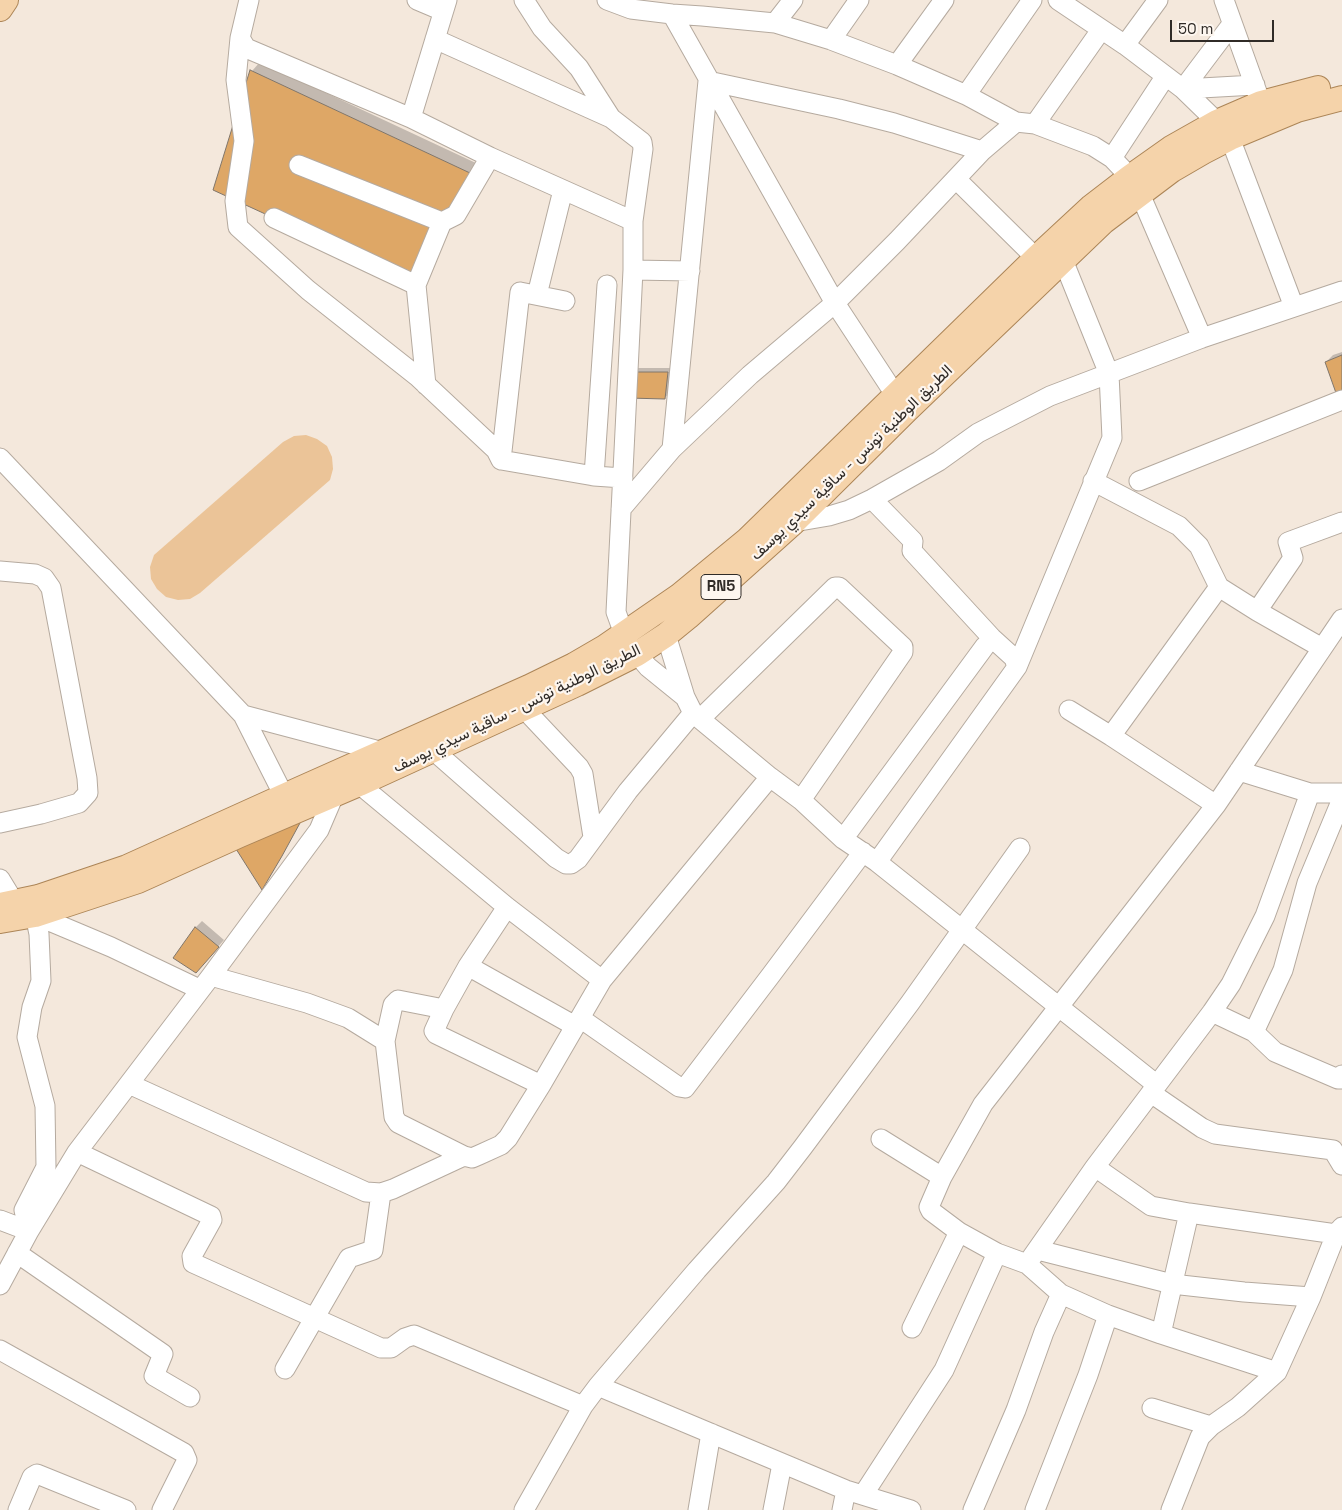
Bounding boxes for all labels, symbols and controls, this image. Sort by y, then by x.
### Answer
scale bar [1172,10,1276,42]
text: 50 m [1178,19,1213,38]
street label: الطريق الوطنية تونس - ساقية سيدي يوسف [747,361,957,565]
road number: RN5 [701,574,741,600]
street label: الطريق الوطنية تونس - ساقية سيدي يوسف [390,640,644,778]

